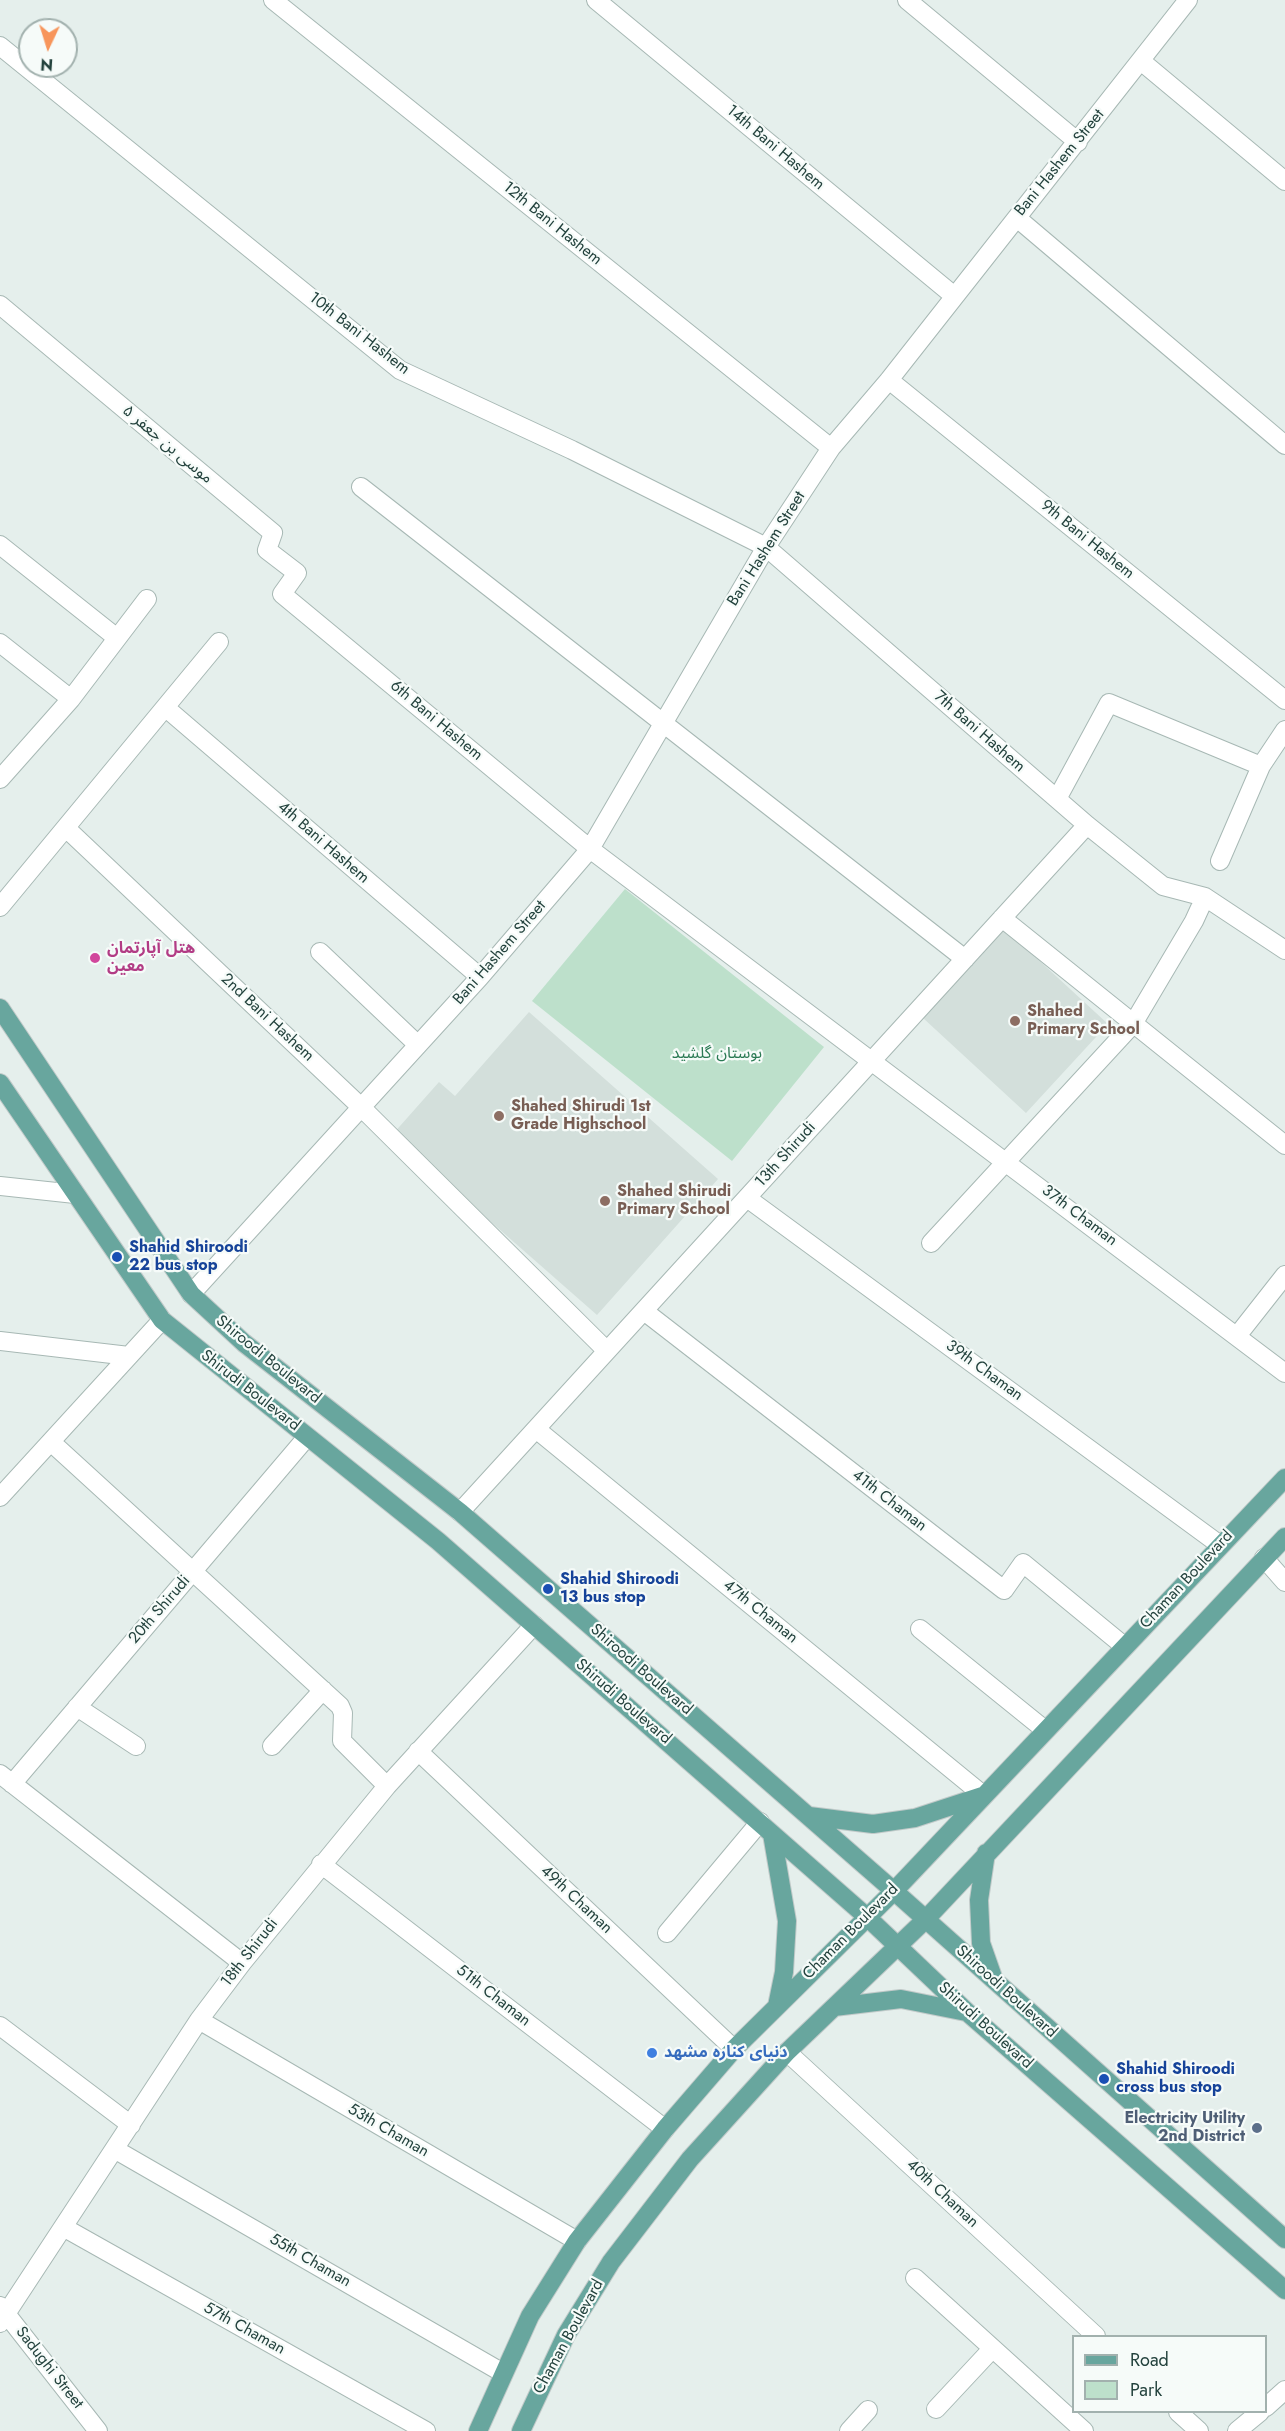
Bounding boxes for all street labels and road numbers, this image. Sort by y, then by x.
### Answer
street label: 14th Bani Hashem [722,101,828,195]
street label: Bani Hashem Street [1011,106,1109,220]
street label: 12th Bani Hashem [499,178,605,270]
street label: 10th Bani Hashem [305,289,413,379]
street label: موسی بن جعفر ۵ [118,402,216,488]
street label: Bani Hashem Street [724,488,810,610]
street label: 9th Bani Hashem [1036,496,1138,584]
street label: 6th Bani Hashem [386,677,486,765]
street label: 7th Bani Hashem [930,687,1028,777]
street label: 4th Bani Hashem [273,798,373,888]
street label: Bani Hashem Street [450,897,550,1009]
street label: 2nd Bani Hashem [217,970,317,1066]
street label: 13th Shirudi [752,1118,820,1192]
street label: 37th Chaman [1037,1181,1121,1251]
street label: Shiroodi Boulevard [212,1312,324,1408]
street label: 39th Chaman [942,1337,1026,1405]
street label: Shirudi Boulevard [197,1346,303,1436]
street label: 41th Chaman [848,1466,930,1536]
street label: Chaman Boulevard [1136,1527,1238,1633]
street label: 20th Shirudi [125,1572,195,1648]
street label: 47th Chaman [719,1576,801,1648]
street label: Shiroodi Boulevard [586,1620,696,1720]
street label: Shirudi Boulevard [571,1655,675,1749]
street label: 49th Chaman [536,1862,616,1938]
street label: Chaman Boulevard [799,1880,903,1984]
street label: 18th Shirudi [217,1915,283,1991]
street label: Shiroodi Boulevard [952,1942,1060,2042]
street label: 51th Chaman [452,1961,534,2031]
street label: Shirudi Boulevard [934,1979,1036,2073]
street label: 53th Chaman [344,2100,432,2162]
street label: 40th Chaman [902,2156,982,2232]
street label: 55th Chaman [266,2230,354,2292]
street label: Chaman Boulevard [530,2277,608,2397]
street label: 57th Chaman [200,2299,288,2359]
street label: Sadughi Street [11,2323,87,2413]

